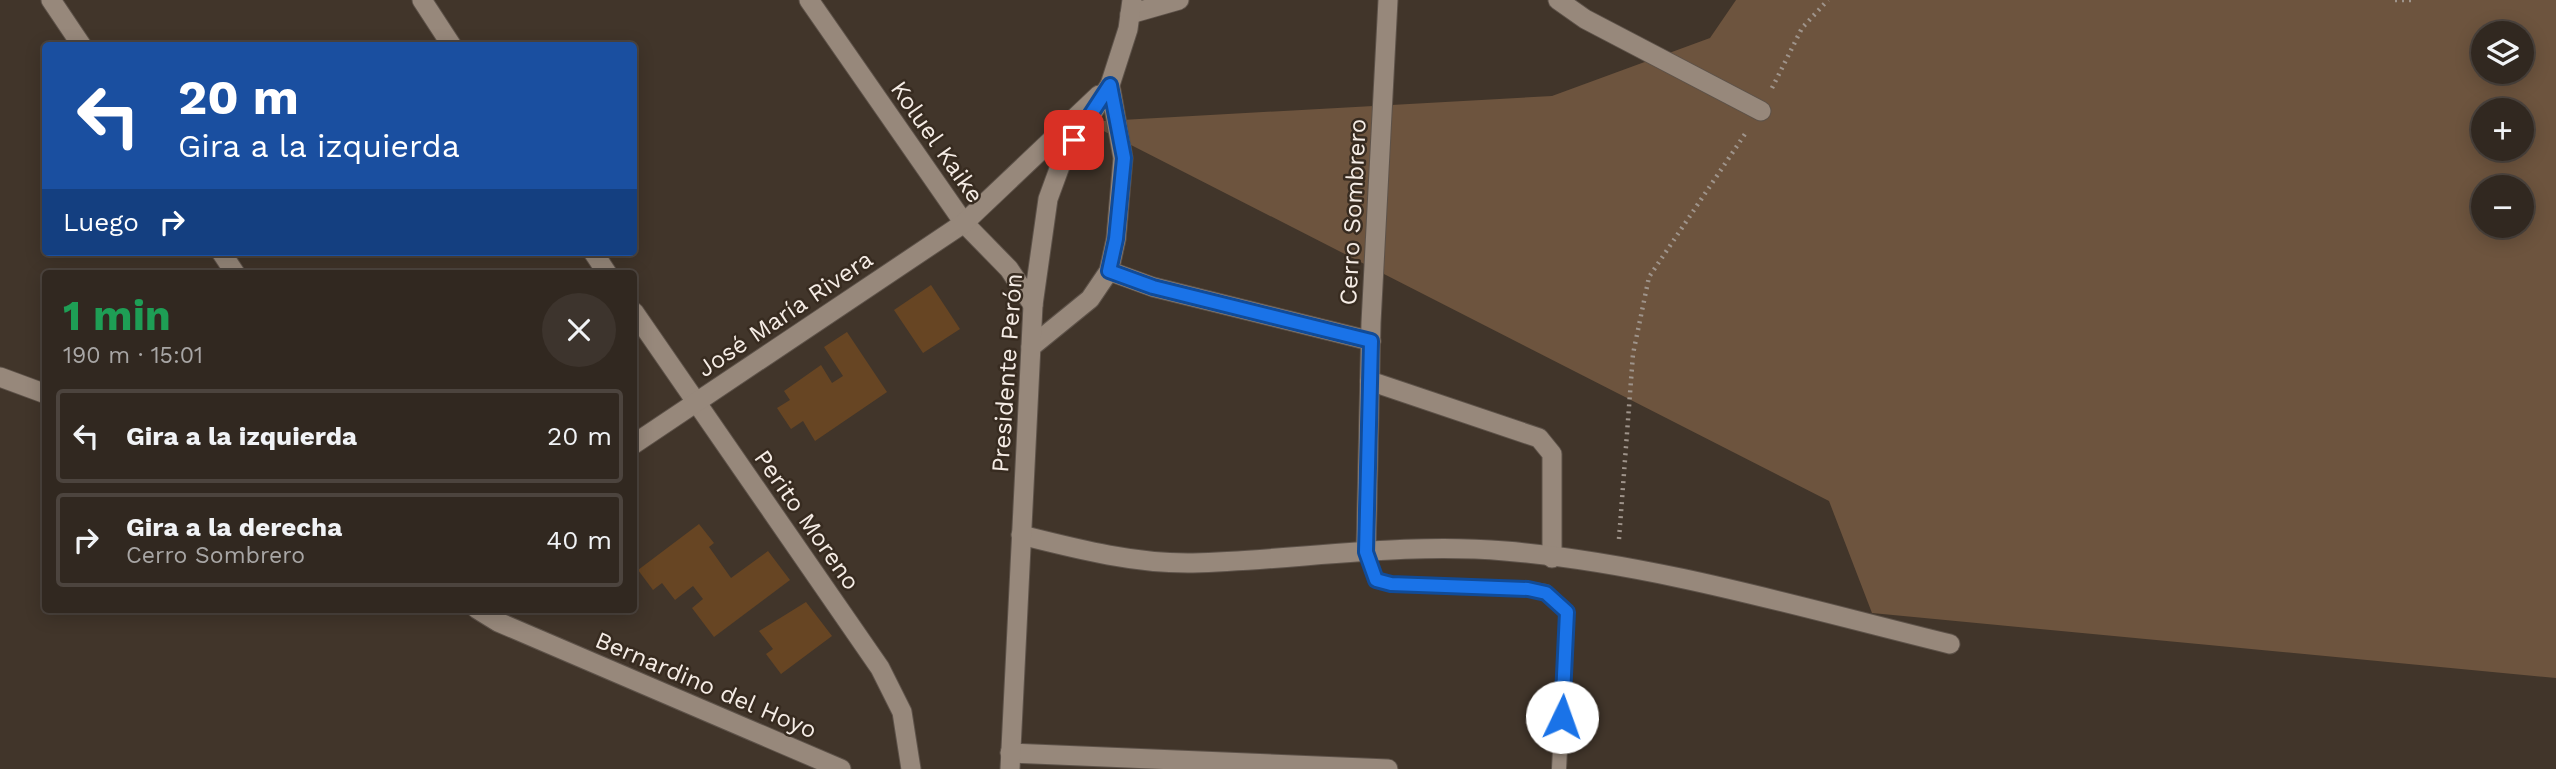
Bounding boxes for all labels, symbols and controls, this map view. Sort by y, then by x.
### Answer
map controls [2471,21,2534,238]
button: layers [2471,21,2534,84]
text: 20 m [178,68,299,126]
icon: left [63,70,154,161]
street label: Koluel Kaike [885,76,989,208]
button: + [2471,98,2534,161]
pin [1044,110,1104,170]
street label: Cerro Sombrero [1334,118,1372,306]
icon: arrive [1055,121,1093,159]
text: Gira a la izquierda [178,127,460,165]
button: − [2471,175,2534,238]
icon: right [153,203,191,241]
text: Luego [63,207,139,237]
street label: José María Rivera [692,245,878,383]
street label: Presidente Perón [986,272,1028,474]
text: 1 min [63,291,171,340]
button: close [542,293,616,367]
text: 190 m · 15:01 [63,342,203,369]
icon: left [67,417,105,455]
text: Gira a la izquierda [126,421,357,451]
text: 20 m [547,421,612,451]
street label: Perito Moreno [748,445,866,595]
text: Gira a la derecha [126,512,342,542]
icon: right [67,521,105,559]
text: 40 m [546,525,612,555]
text: Cerro Sombrero [126,542,305,569]
street label: Bernardino del Hoyo [591,626,821,744]
position arrow [1525,680,1599,754]

